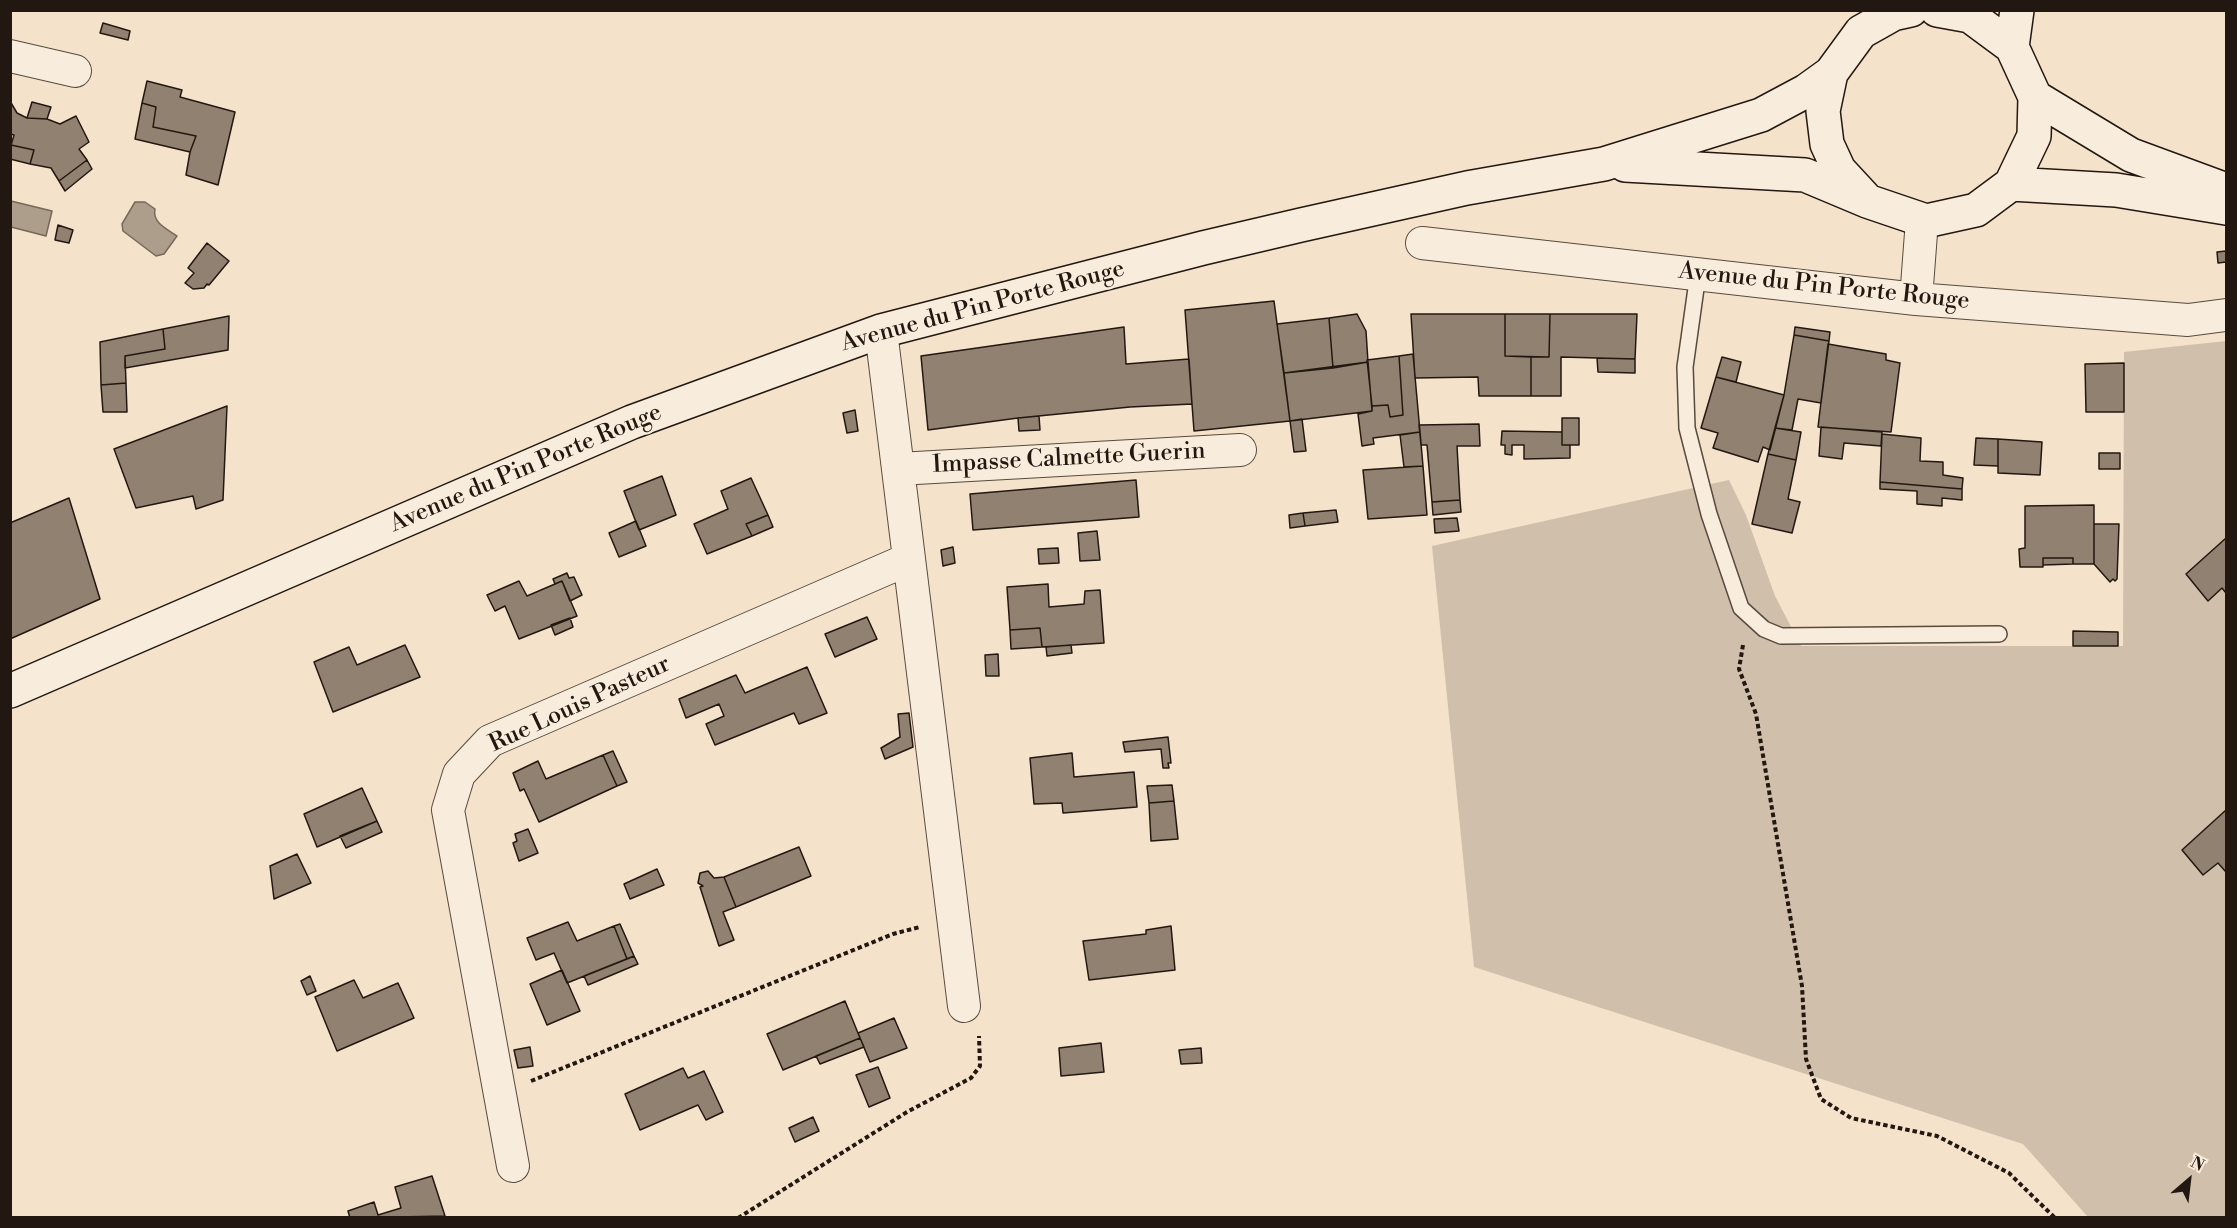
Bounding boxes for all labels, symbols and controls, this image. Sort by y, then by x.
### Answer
street label: Avenue du Pin Porte Rouge [838,255,1128,359]
street label: Avenue du Pin Porte Rouge [1677,257,1971,317]
street label: Avenue du Pin Porte Rouge [386,399,666,539]
street label: Impasse Calmette Guerin [932,437,1206,481]
street label: Rue Louis Pasteur [485,650,675,760]
north arrow [2159,1150,2219,1210]
text: N [2187,1152,2208,1176]

